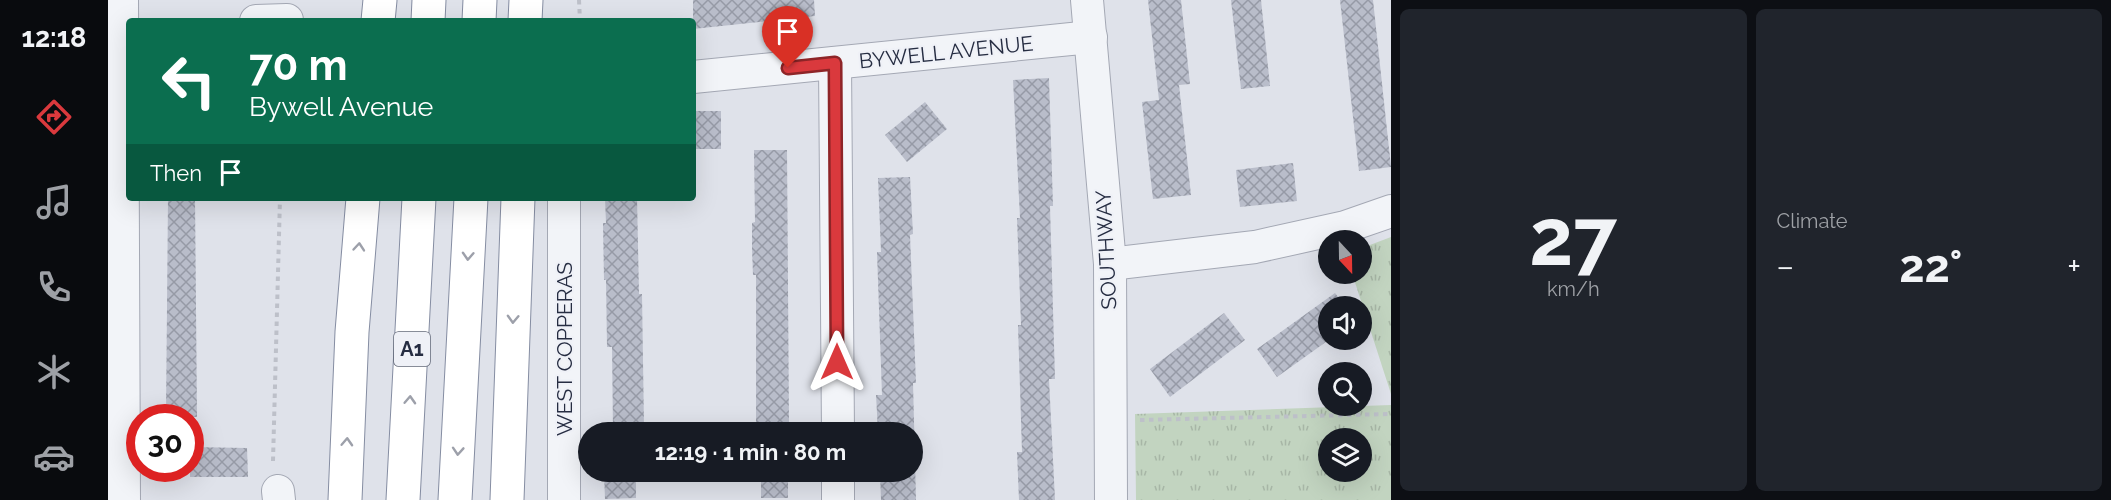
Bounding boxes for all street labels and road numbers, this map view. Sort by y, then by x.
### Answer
street label: BYWELL AVENUE [858,30,1034,74]
street label: SOUTHWAY [1090,189,1122,310]
street label: WEST COPPERAS [552,262,577,436]
road number: A1 [394,332,430,366]

